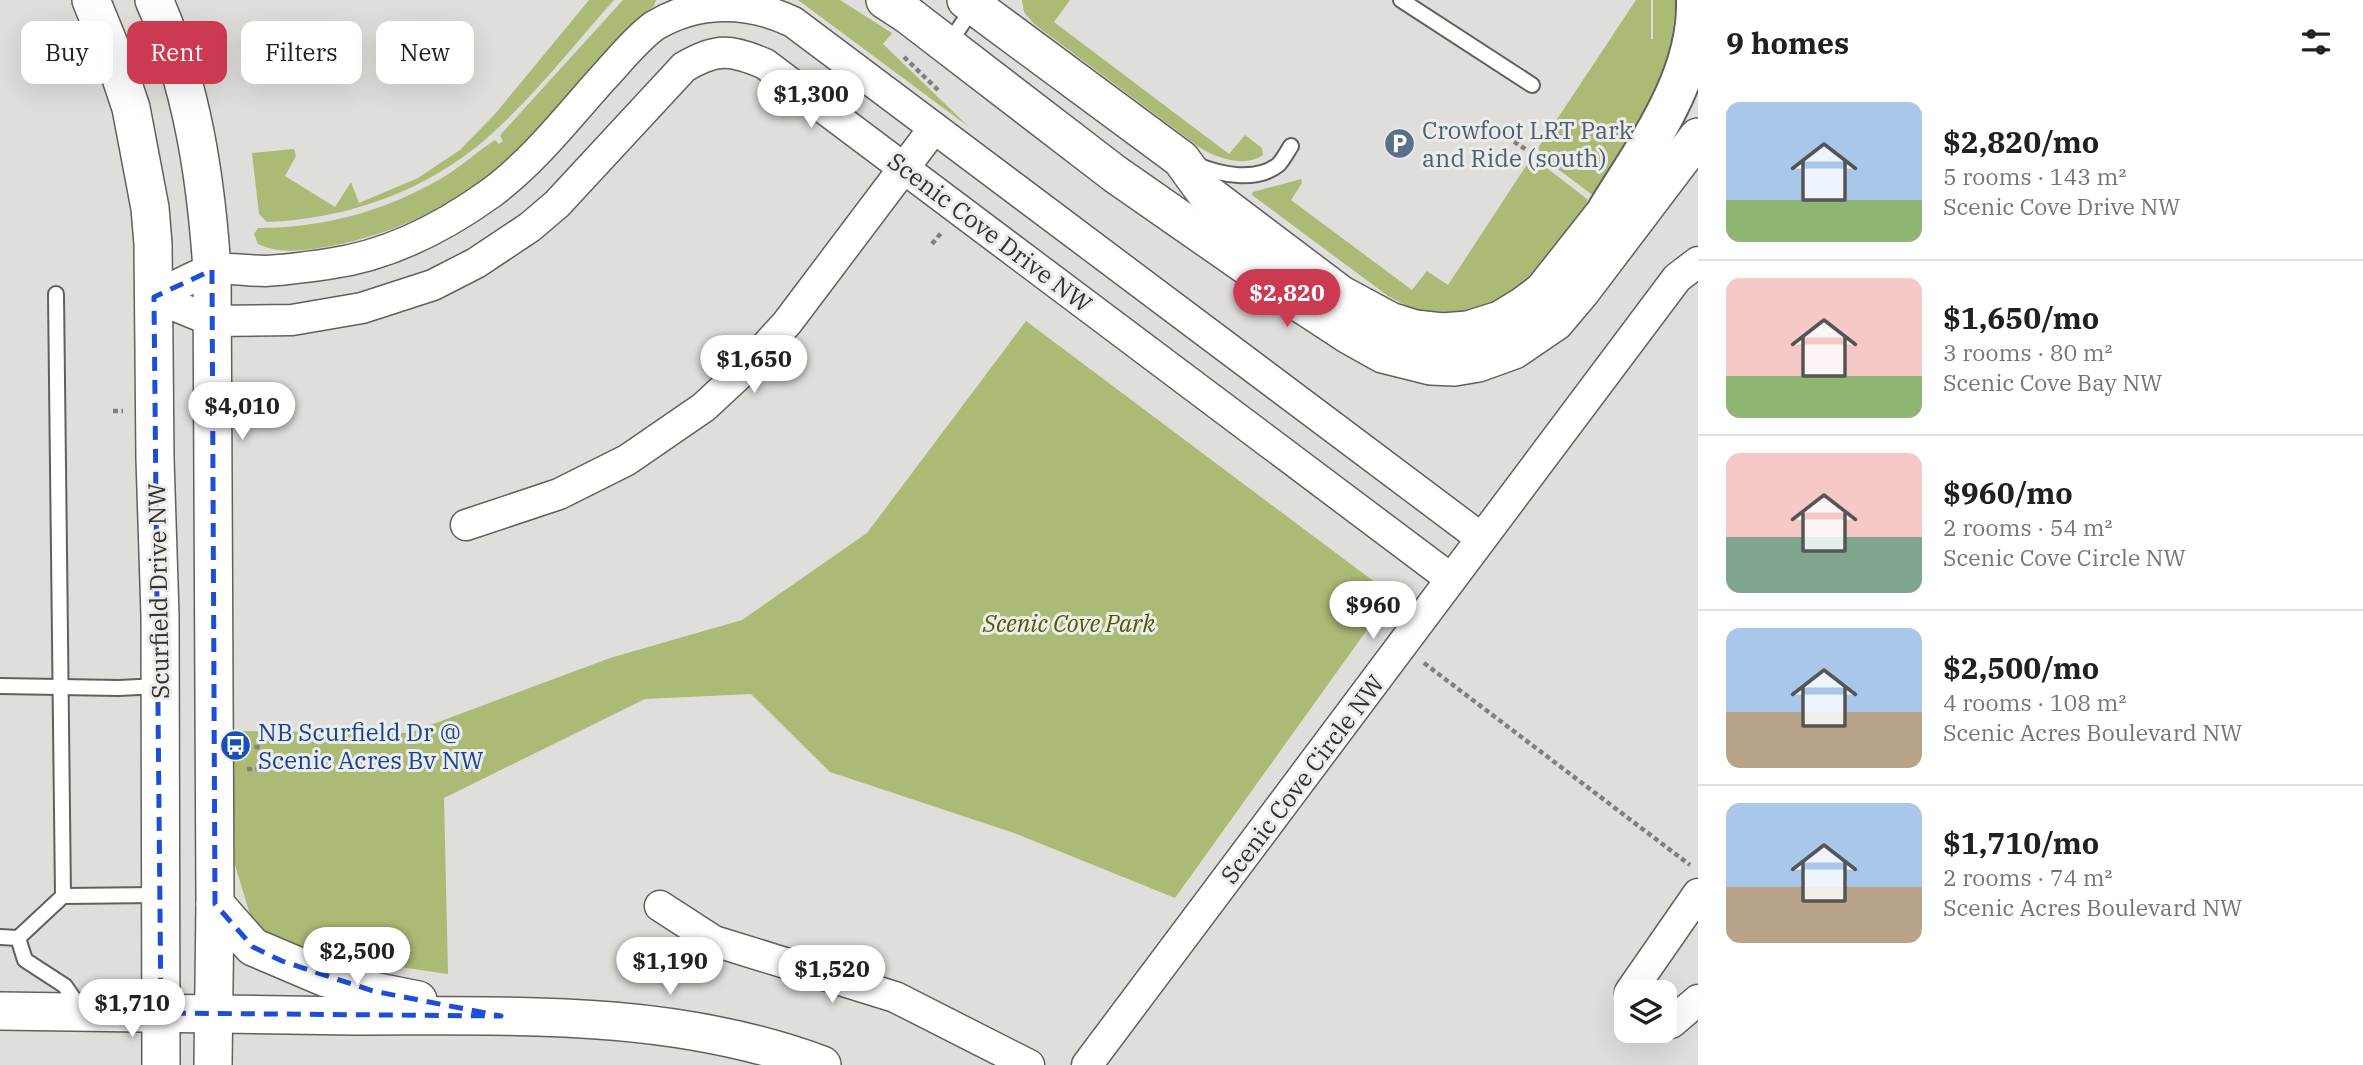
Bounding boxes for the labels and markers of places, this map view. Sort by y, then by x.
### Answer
pin: $1,300 [754,71,868,130]
place label: Crowfoot LRT Park and Ride (south) [1422,114,1633,174]
parking icon: Crowfoot LRT Park and Ride (south) [1382,127,1416,161]
pin: $2,820 [1230,270,1344,329]
pin: $1,650 [697,336,811,395]
pin: $4,010 [185,382,299,442]
pin: $960 [1332,582,1414,641]
place label: NB Scurfield Dr @ Scenic Acres Bv NW [258,716,484,776]
bus stop icon: NB Scurfield Dr @ Scenic Acres Bv NW [218,729,252,763]
pin: $2,500 [300,928,414,987]
pin: $1,190 [613,937,727,997]
pin: $1,520 [775,946,889,1005]
pin: $1,710 [75,979,189,1039]

